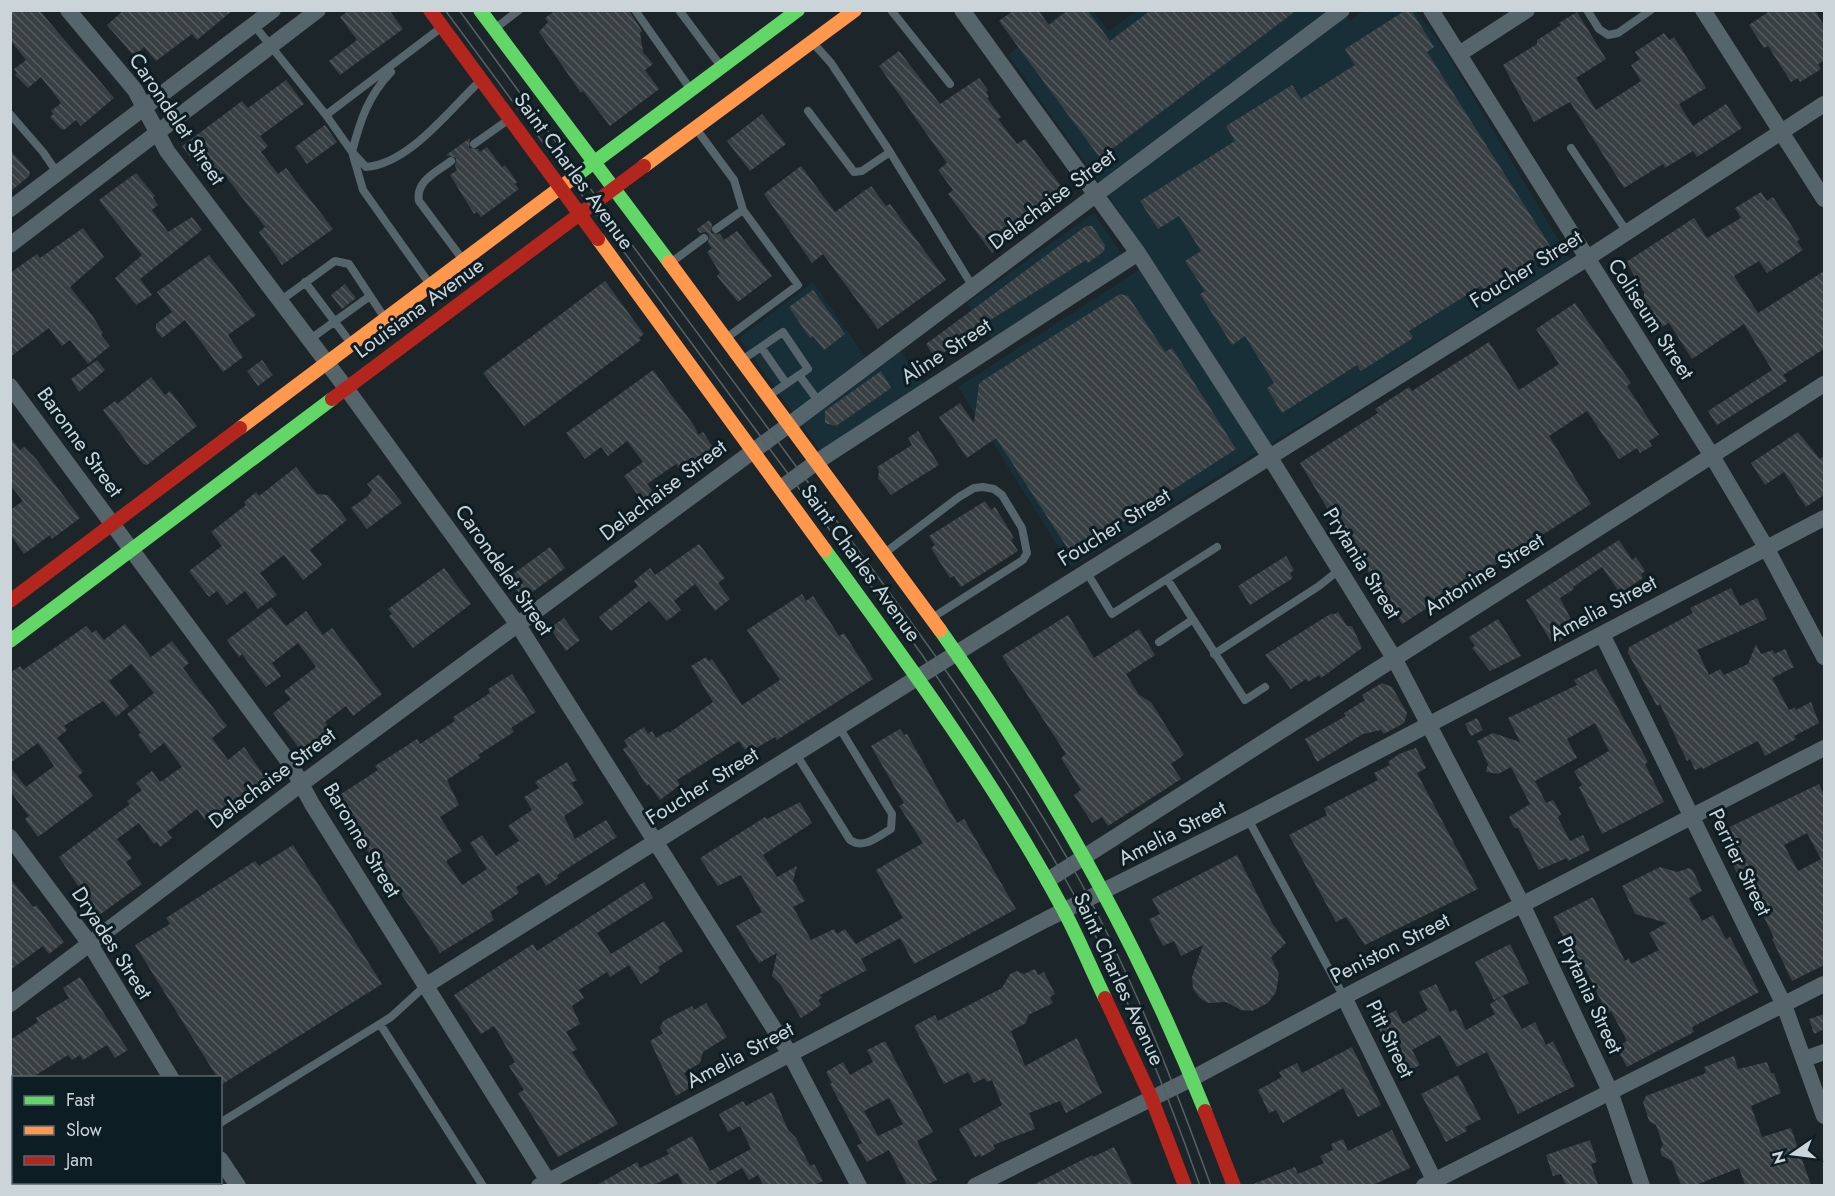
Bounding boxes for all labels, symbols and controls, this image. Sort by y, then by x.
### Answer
street label: Carondelet Street [122,47,232,191]
street label: Saint Charles Avenue [507,86,641,256]
street label: Delachaise Street [982,141,1122,257]
street label: Foucher Street [1464,222,1588,316]
street label: Louisiana Avenue [348,250,490,365]
street label: Coliseum Street [1601,252,1701,386]
street label: Aline Street [895,311,997,391]
street label: Baronne Street [30,381,130,503]
street label: Delachaise Street [593,432,733,548]
street label: Saint Charles Avenue [794,478,928,648]
street label: Foucher Street [1052,480,1176,574]
street label: Carondelet Street [448,498,560,642]
street label: Prytania Street [1316,501,1408,625]
street label: Antonine Street [1418,525,1550,623]
street label: Amelia Street [1544,567,1662,649]
street label: Delachaise Street [202,720,342,836]
street label: Foucher Street [640,739,764,833]
street label: Baronne Street [316,777,408,903]
street label: Amelia Street [1113,793,1231,873]
street label: Perrier Street [1701,803,1779,921]
street label: Dryades Street [64,881,160,1005]
street label: Saint Charles Avenue [1066,887,1172,1071]
street label: Peniston Street [1325,905,1455,991]
street label: Prytania Street [1550,931,1630,1059]
street label: Pitt Street [1358,995,1422,1083]
street label: Amelia Street [681,1014,799,1096]
legend [12,1076,222,1184]
text: Fast [66,1087,95,1113]
text: Slow [66,1117,103,1143]
north arrow [1763,1124,1823,1184]
text: Jam [64,1147,93,1173]
text: N [1766,1149,1792,1166]

